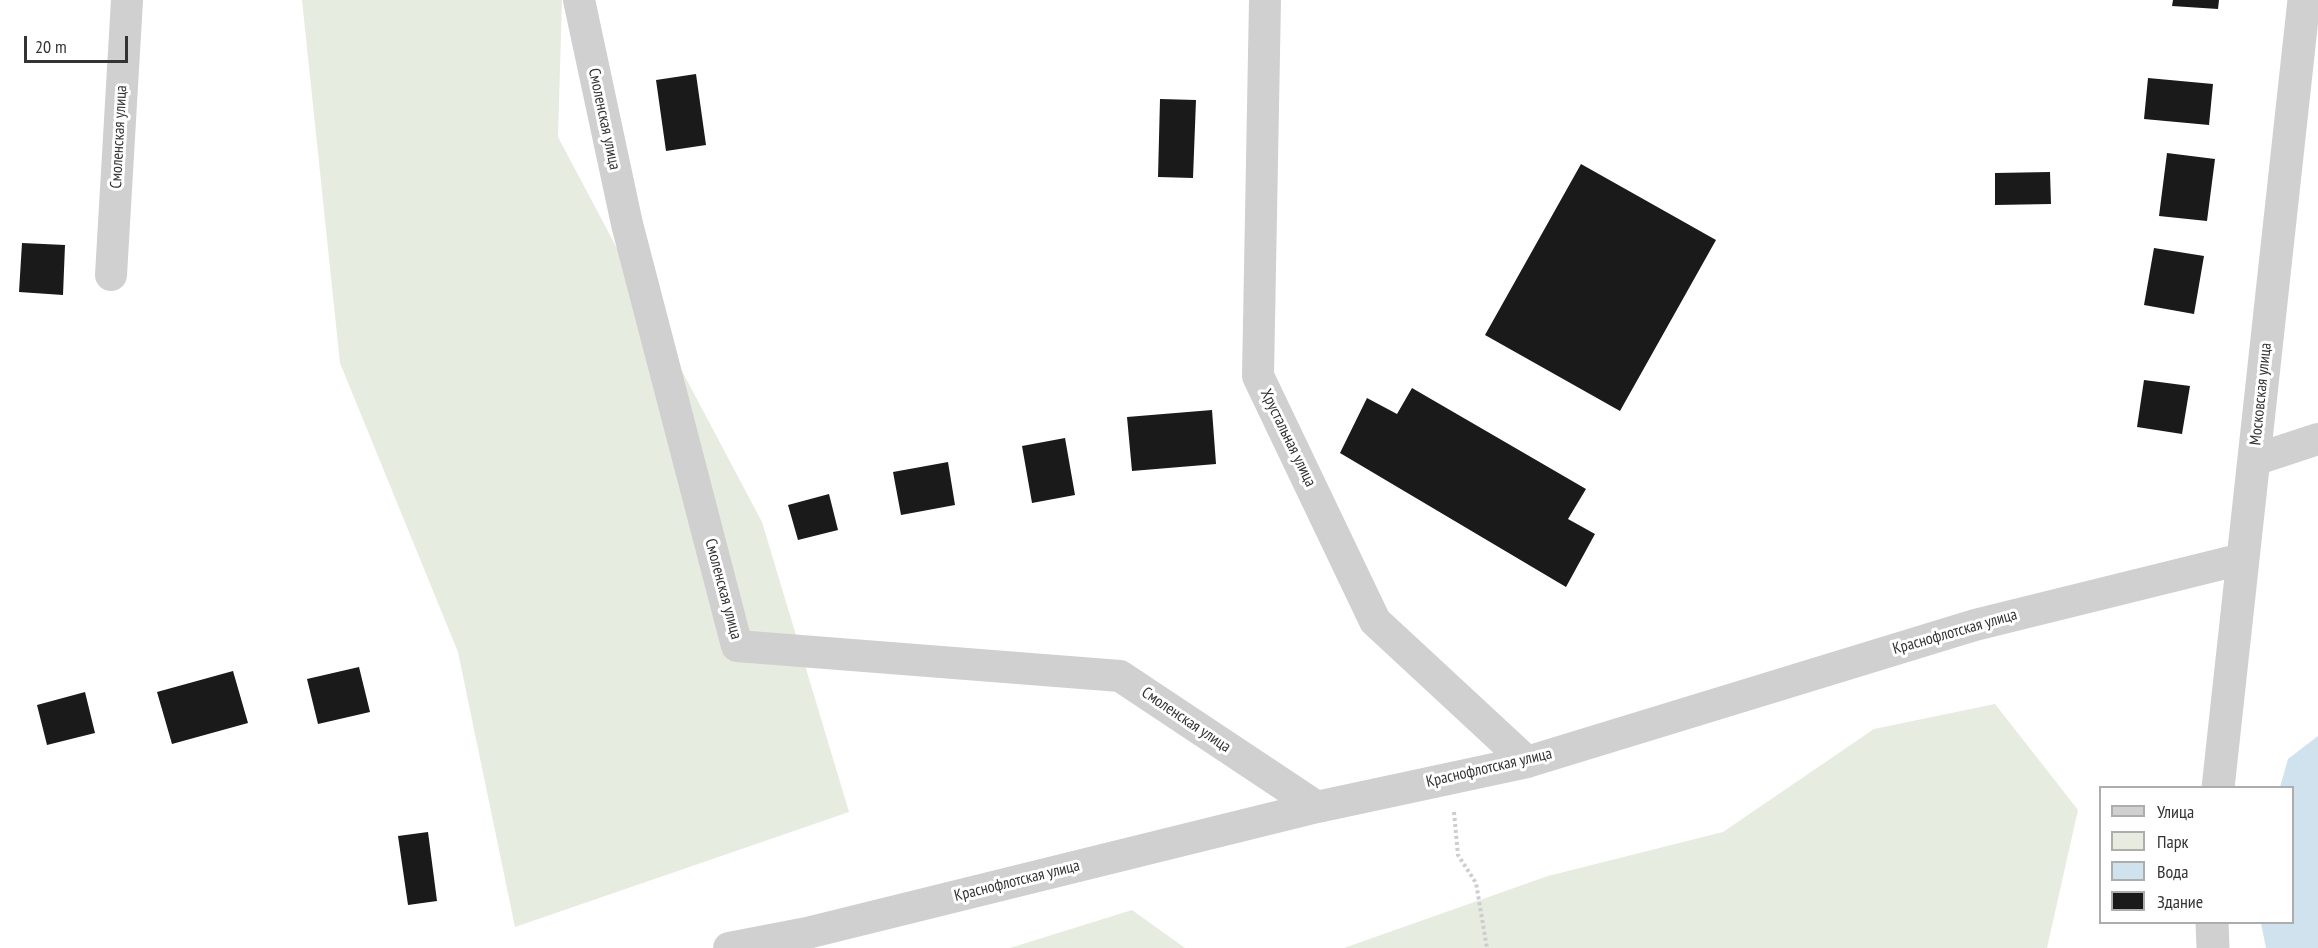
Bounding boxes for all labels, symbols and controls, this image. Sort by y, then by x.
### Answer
scale bar [27,24,130,62]
text: 20 m [35,35,67,58]
street label: Смоленская улица [584,66,624,172]
street label: Смоленская улица [107,85,131,189]
street label: Московская улица [2246,342,2276,446]
street label: Хрустальная улица [1256,386,1320,490]
street label: Смоленская улица [700,537,746,641]
street label: Краснофлотская улица [1891,605,2019,659]
street label: Смоленская улица [1138,683,1234,757]
street label: Краснофлотская улица [1424,744,1554,792]
legend [2099,786,2294,924]
text: Улица [2157,800,2194,823]
text: Парк [2157,830,2188,853]
street label: Краснофлотская улица [952,856,1082,906]
text: Вода [2157,860,2188,883]
text: Здание [2157,890,2203,913]

